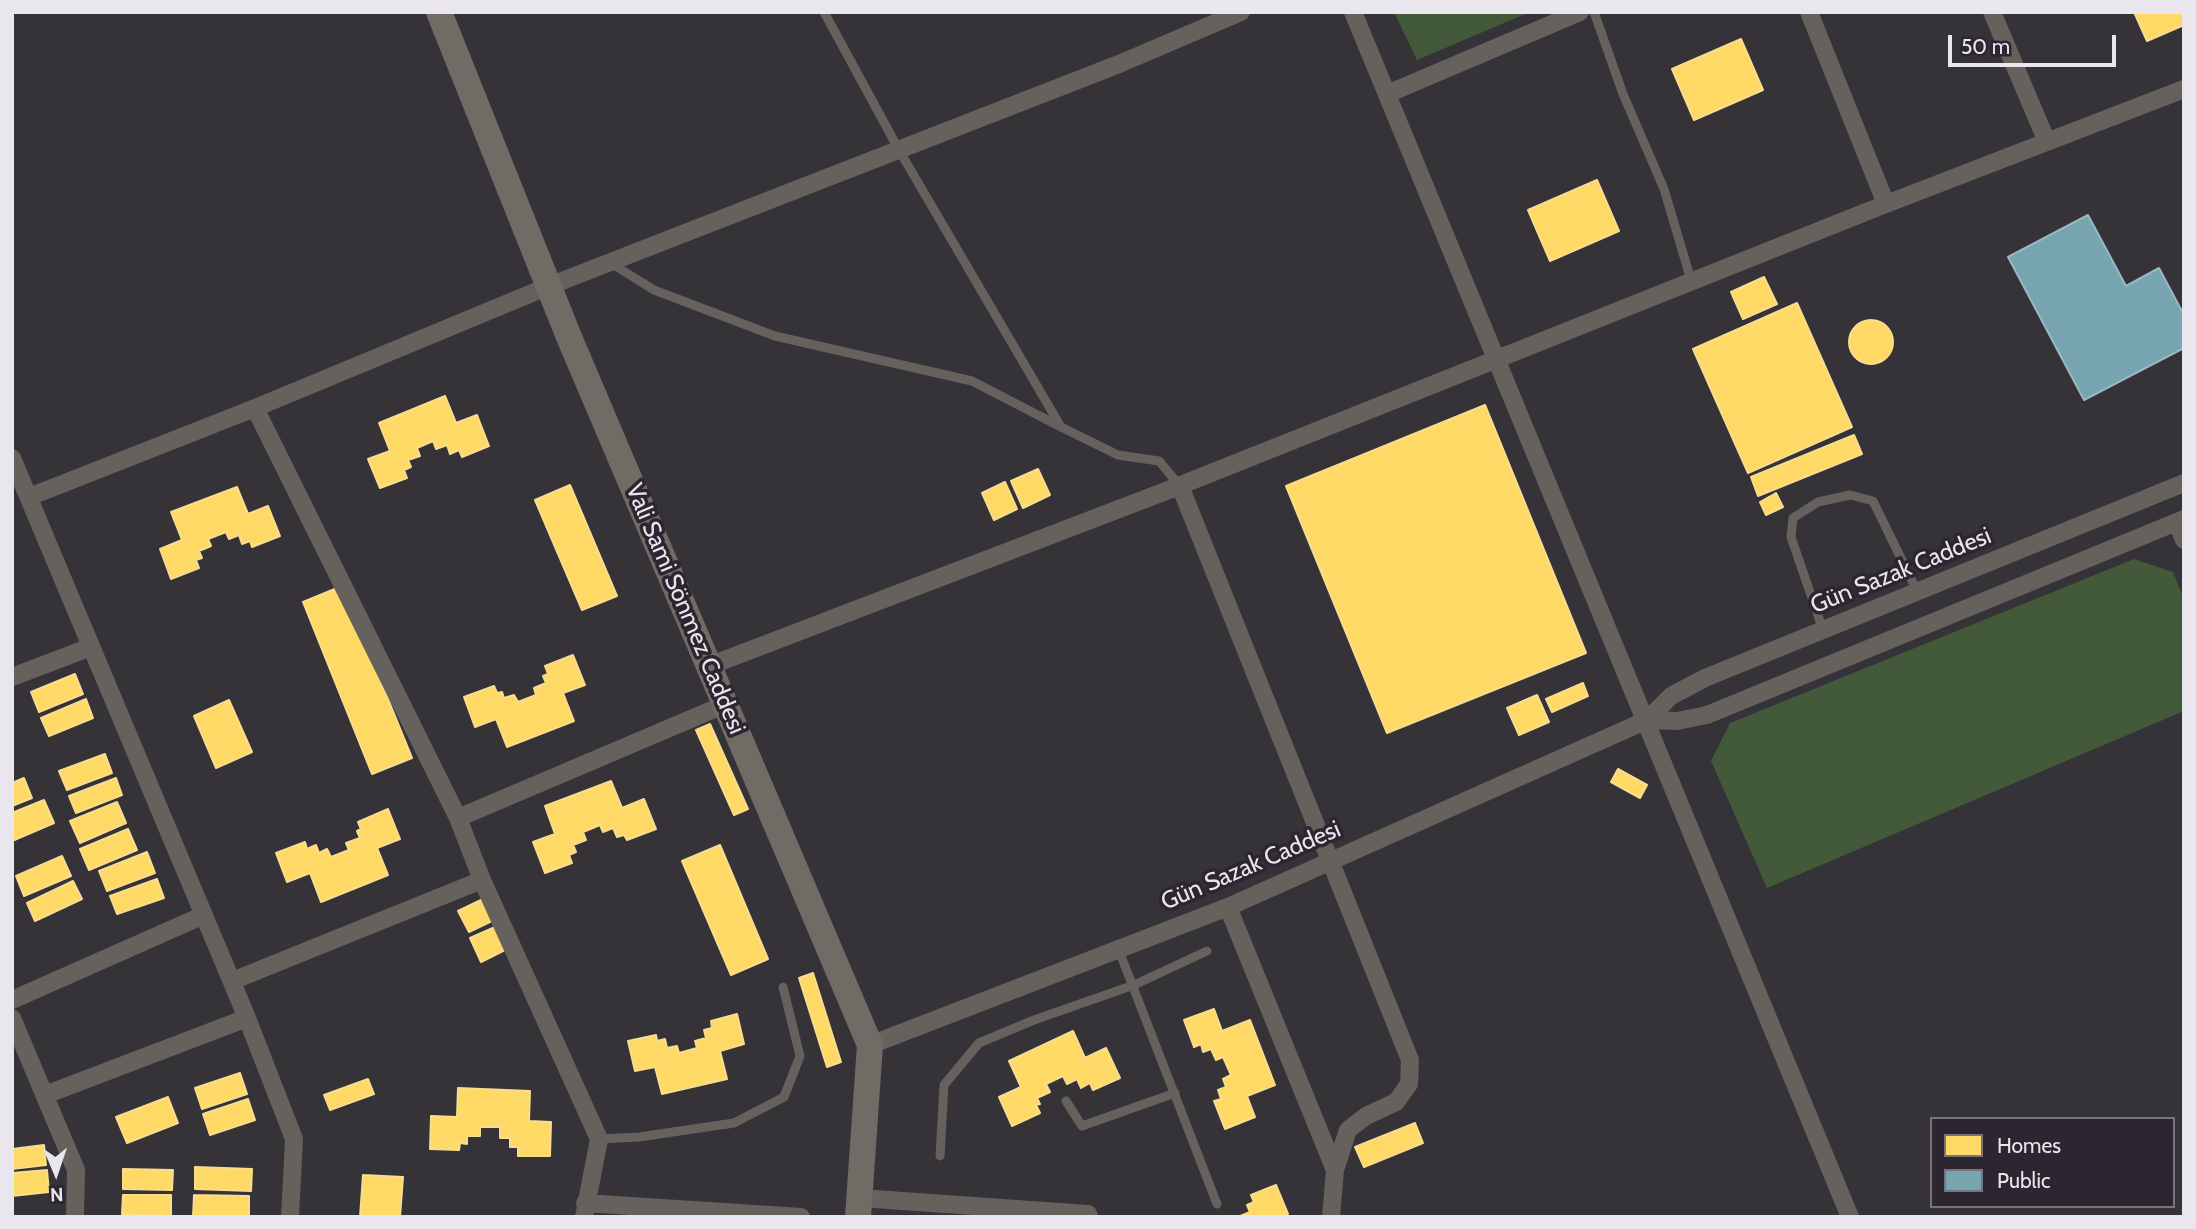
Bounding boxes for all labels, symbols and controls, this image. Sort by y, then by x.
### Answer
scale bar [1951,21,2119,65]
text: 50 m [1961,34,2010,59]
street label: Vali Sami Sönmez Caddesi [619,479,751,739]
street label: Gün Sazak Caddesi [1807,522,1995,620]
street label: Gün Sazak Caddesi [1157,815,1345,917]
legend [1930,1117,2175,1208]
text: Homes [1997,1133,2061,1158]
north arrow [21,1138,91,1208]
text: Public [1997,1168,2051,1193]
text: N [50,1183,64,1206]

